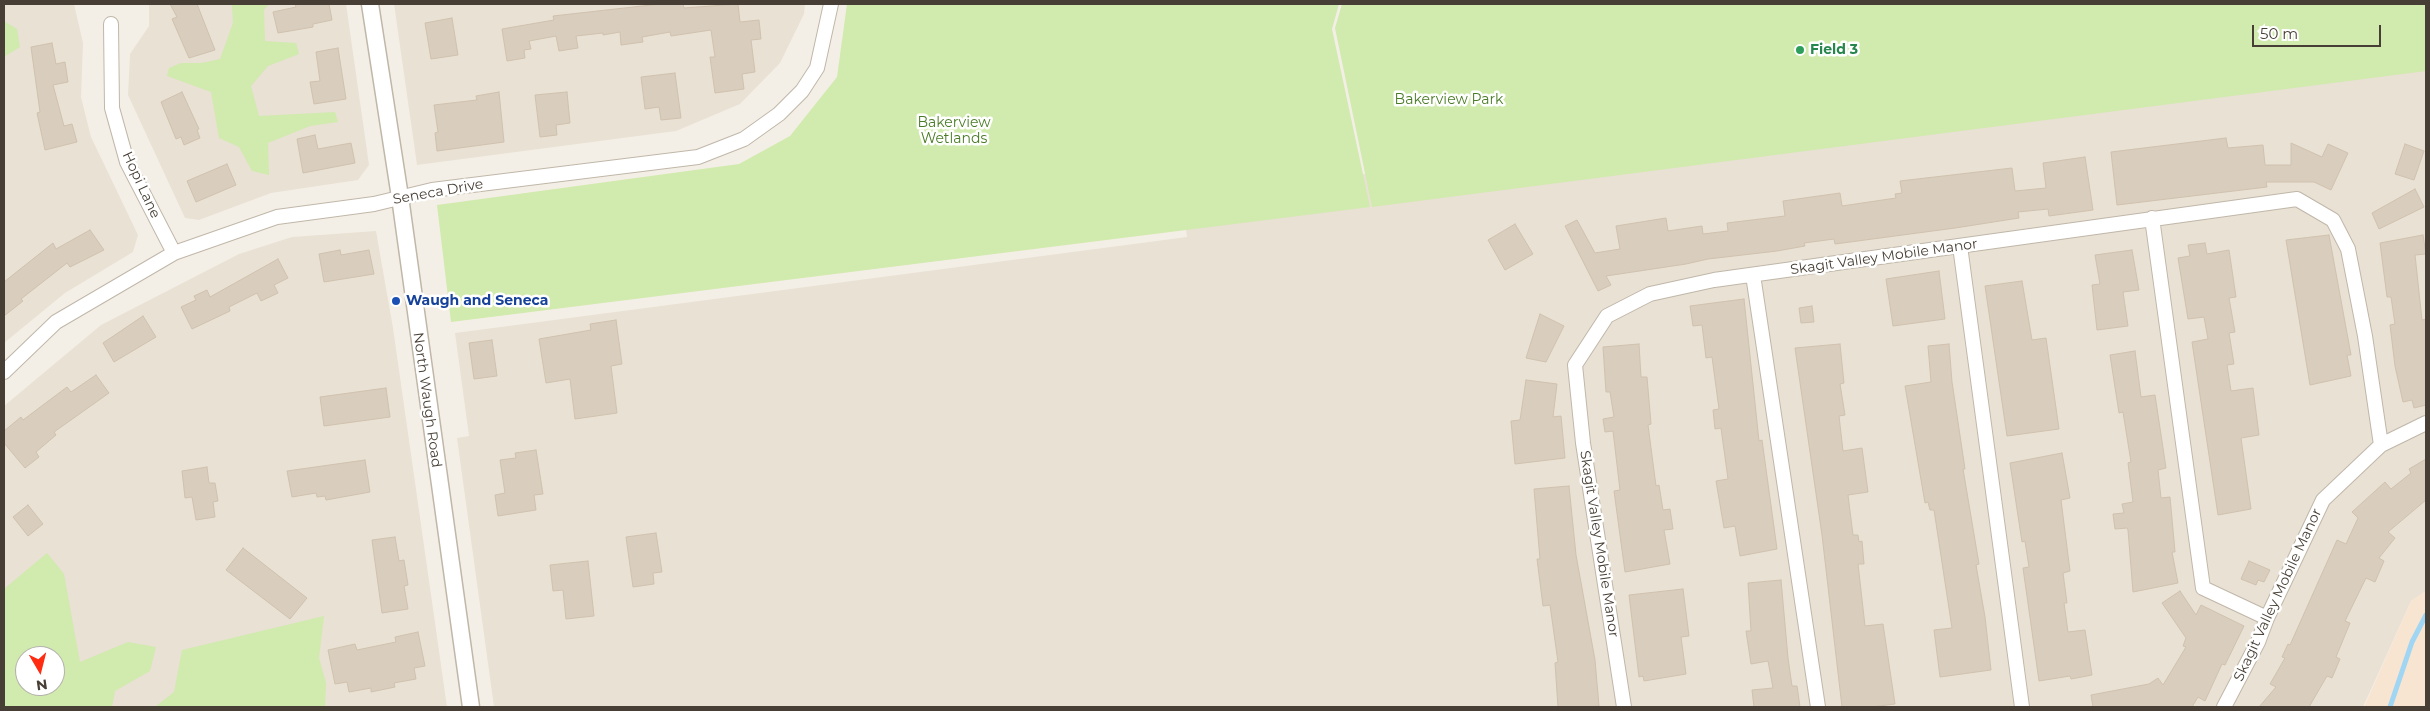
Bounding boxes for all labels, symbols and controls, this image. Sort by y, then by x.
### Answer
scale bar [2255,15,2384,47]
text: 50 m [2260,24,2298,43]
place label: Field 3 [1810,42,1858,58]
marker: Field 3 [1794,44,1806,56]
park label: Bakerview Park [1395,92,1503,108]
park label: Bakerview Wetlands [917,115,991,148]
street label: Hopi Lane [118,149,164,221]
street label: Seneca Drive [392,176,484,208]
street label: Skagit Valley Mobile Manor [1789,236,1979,278]
place label: Waugh and Seneca [406,293,548,309]
marker: Waugh and Seneca [390,295,402,307]
street label: North Waugh Road [409,331,445,469]
street label: Skagit Valley Mobile Manor [1576,449,1622,639]
street label: Skagit Valley Mobile Manor [2230,506,2326,684]
north arrow [15,646,65,696]
text: N [35,675,49,695]

